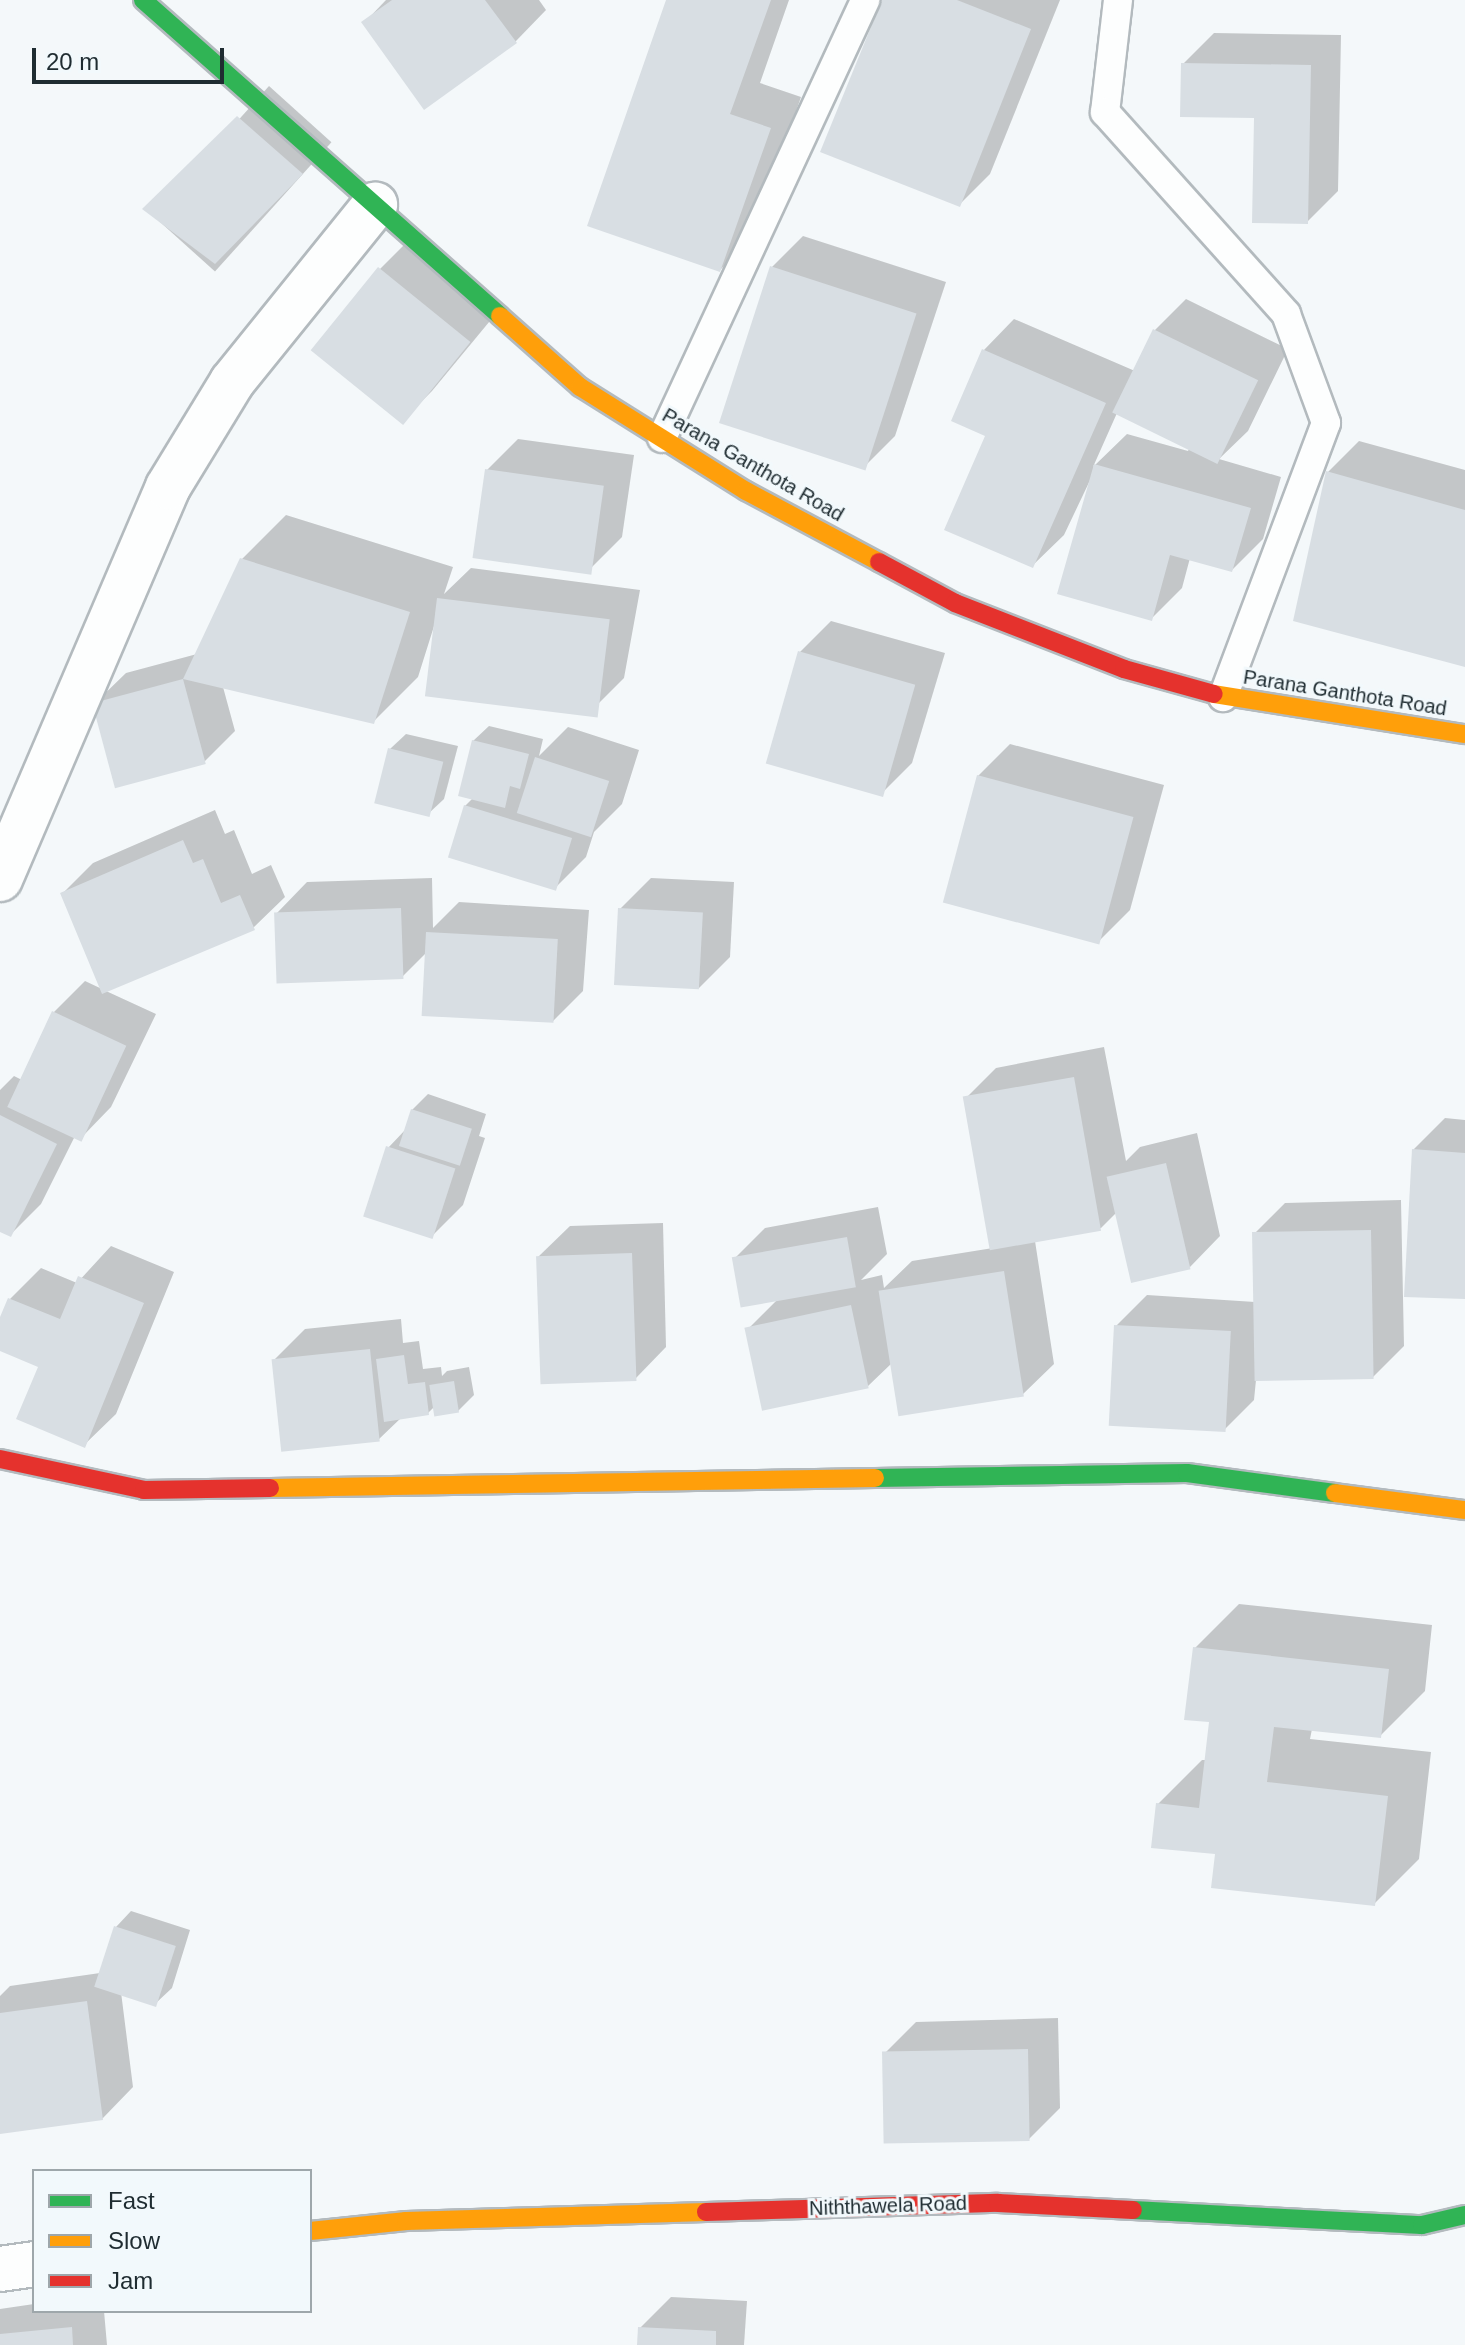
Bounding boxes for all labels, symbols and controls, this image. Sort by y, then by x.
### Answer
scale bar [36,32,228,82]
text: 20 m [46,48,99,75]
street label: Parana Ganthota Road [658,403,848,527]
street label: Parana Ganthota Road [1242,665,1448,721]
legend [32,2169,312,2313]
text: Fast [108,2187,155,2214]
street label: Niththawela Road [809,2191,967,2221]
text: Slow [108,2227,160,2254]
text: Jam [108,2267,153,2294]

